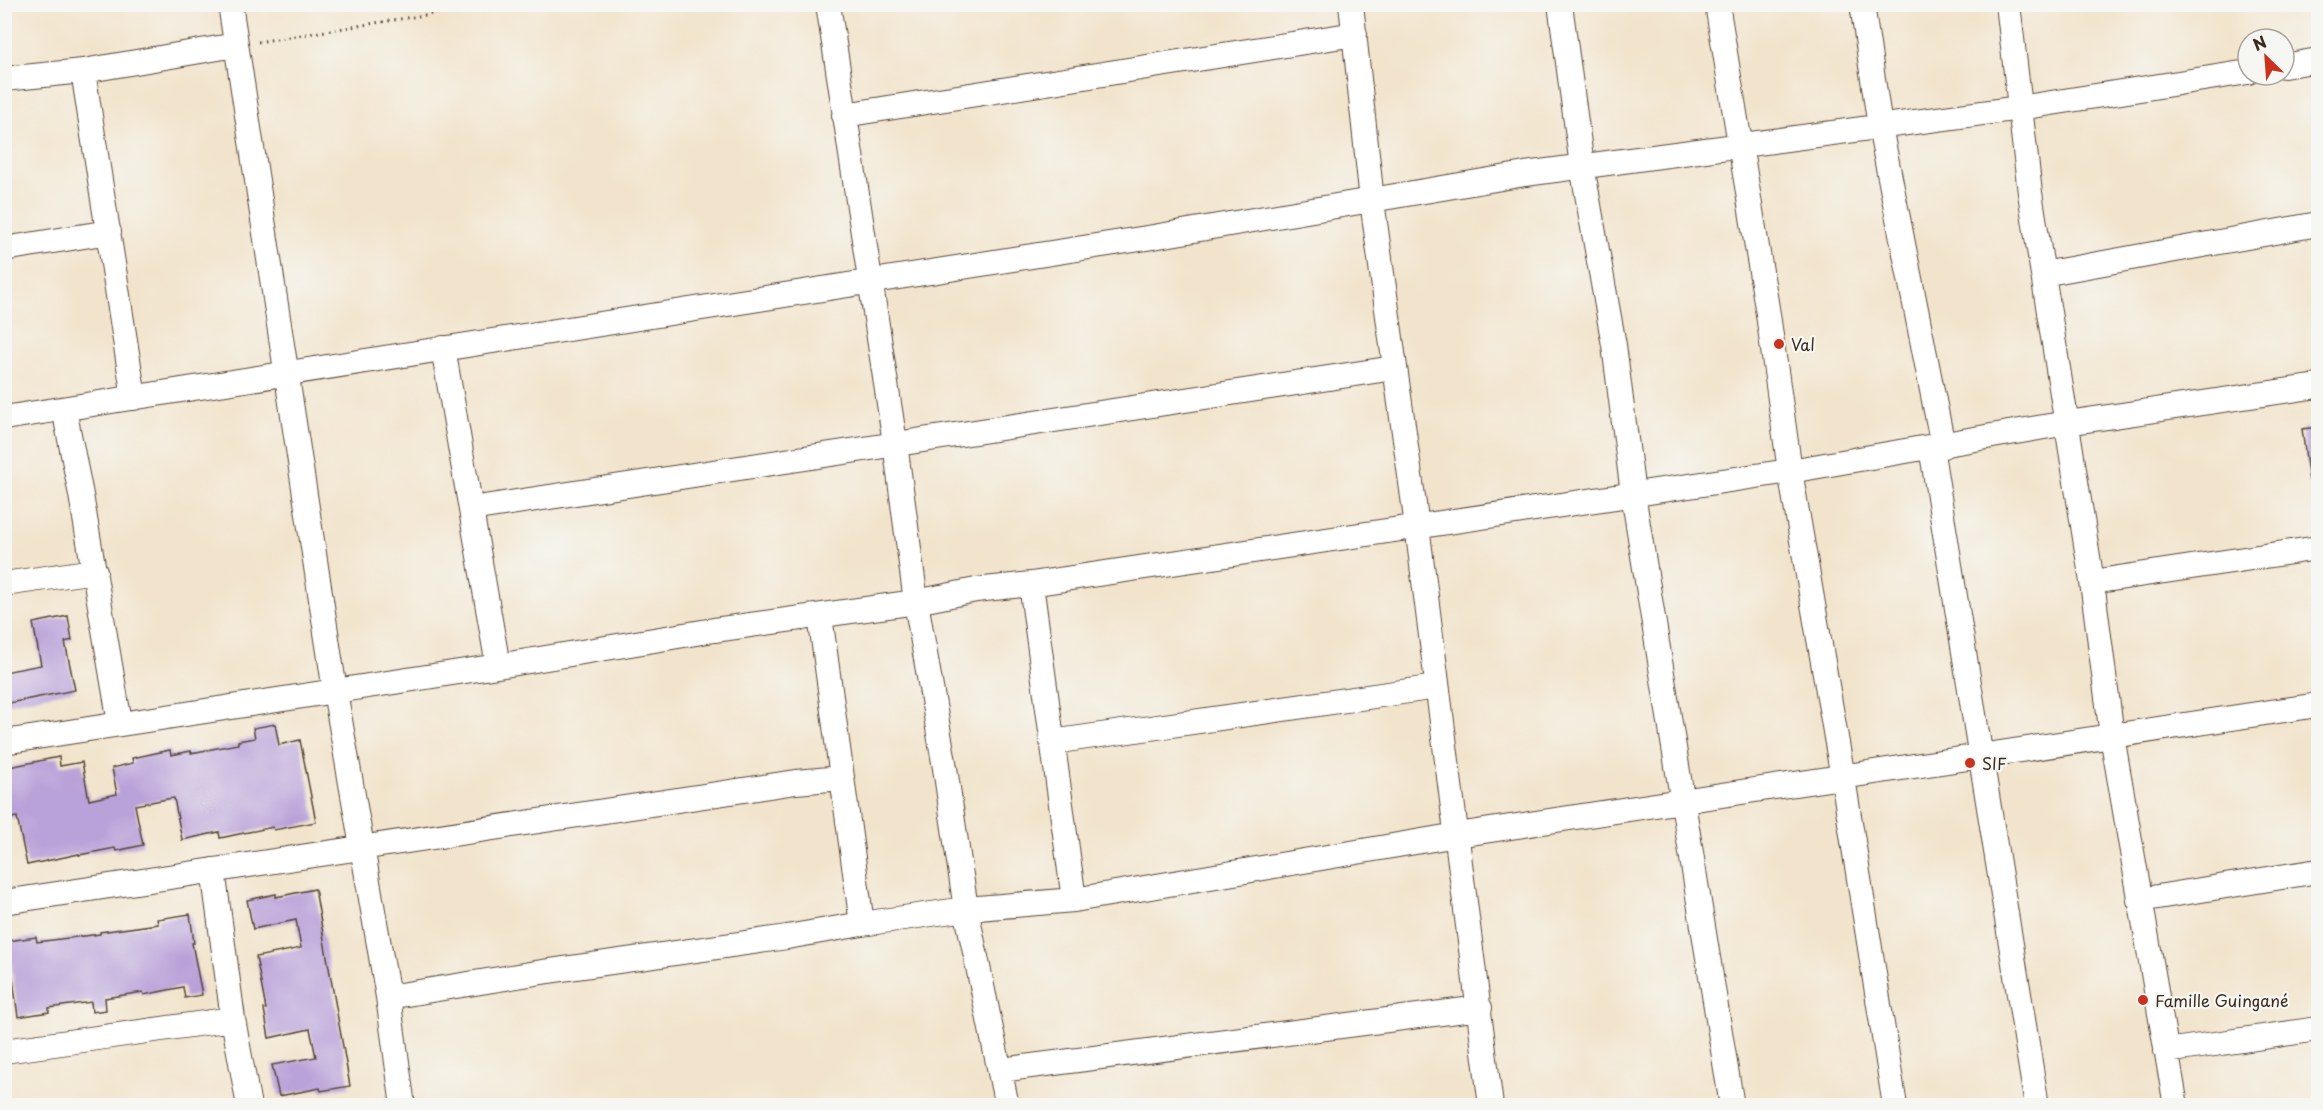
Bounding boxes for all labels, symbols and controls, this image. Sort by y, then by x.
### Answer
north arrow [2236,27,2296,87]
text: N [2248,29,2270,56]
place label: Val [1791,332,1815,356]
marker: Val [1772,337,1786,351]
place label: SIF [1982,751,2007,775]
marker: SIF [1963,756,1977,770]
place label: Famille Guingané [2155,988,2288,1012]
marker: Famille Guingané [2136,993,2150,1007]

